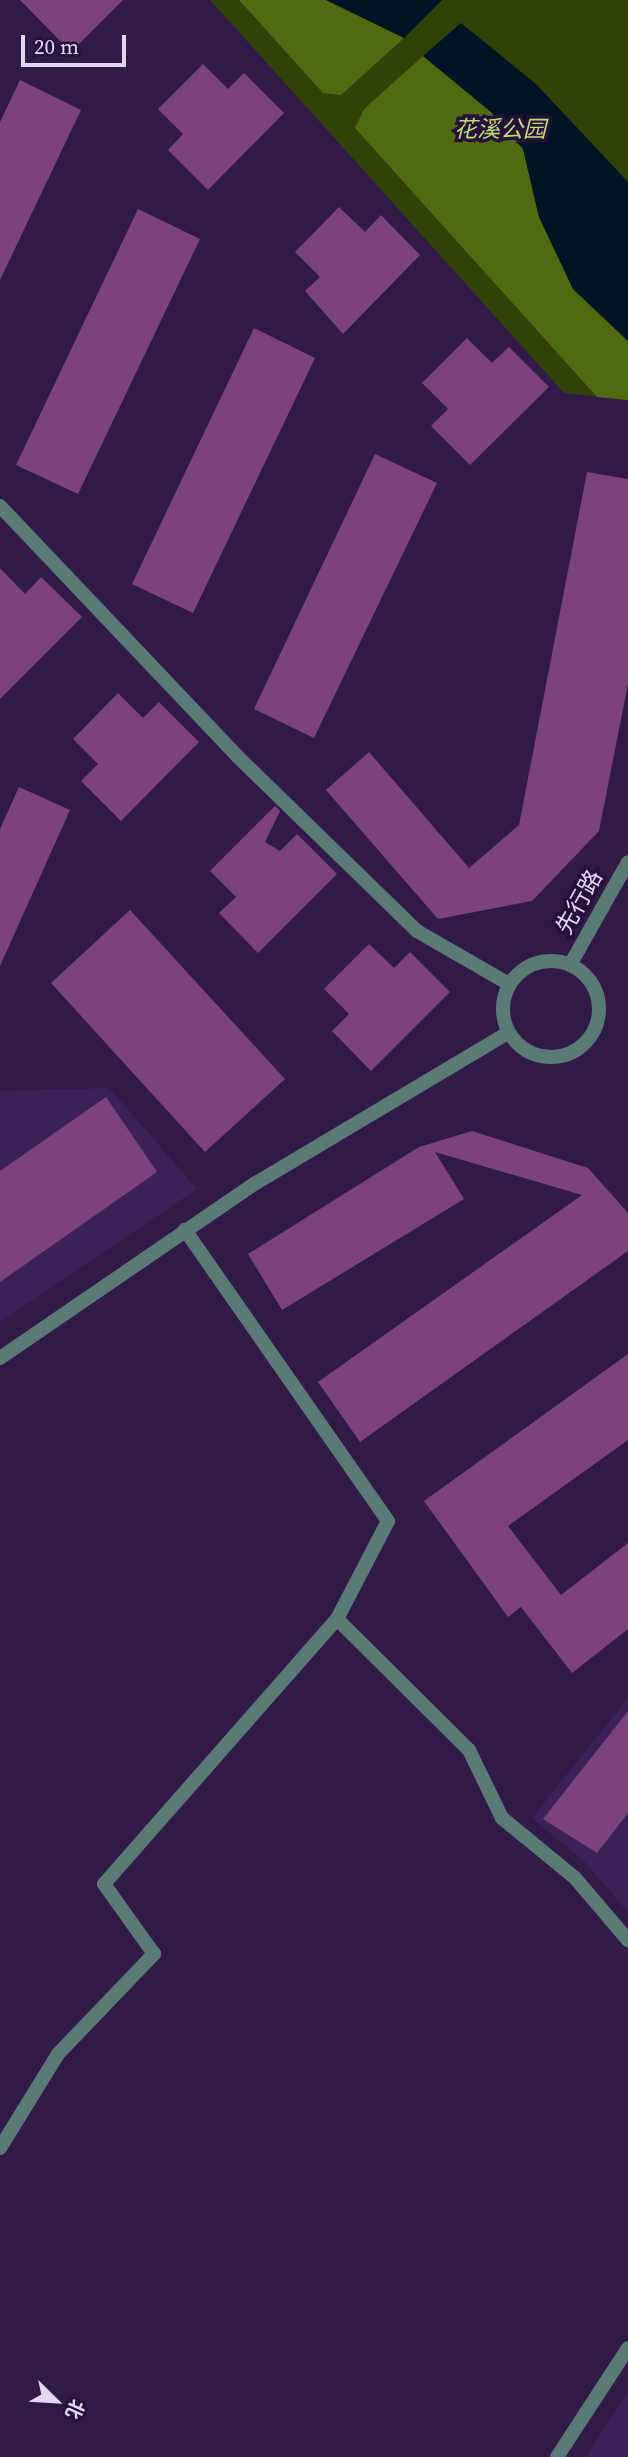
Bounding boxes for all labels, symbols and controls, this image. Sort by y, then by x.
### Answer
scale bar [24,21,130,65]
text: 20 m [34,32,79,61]
park label: 花溪公园 [454,115,546,143]
street label: 先行路 [550,865,608,939]
north arrow [21,2366,91,2436]
text: 北 [59,2396,91,2424]

